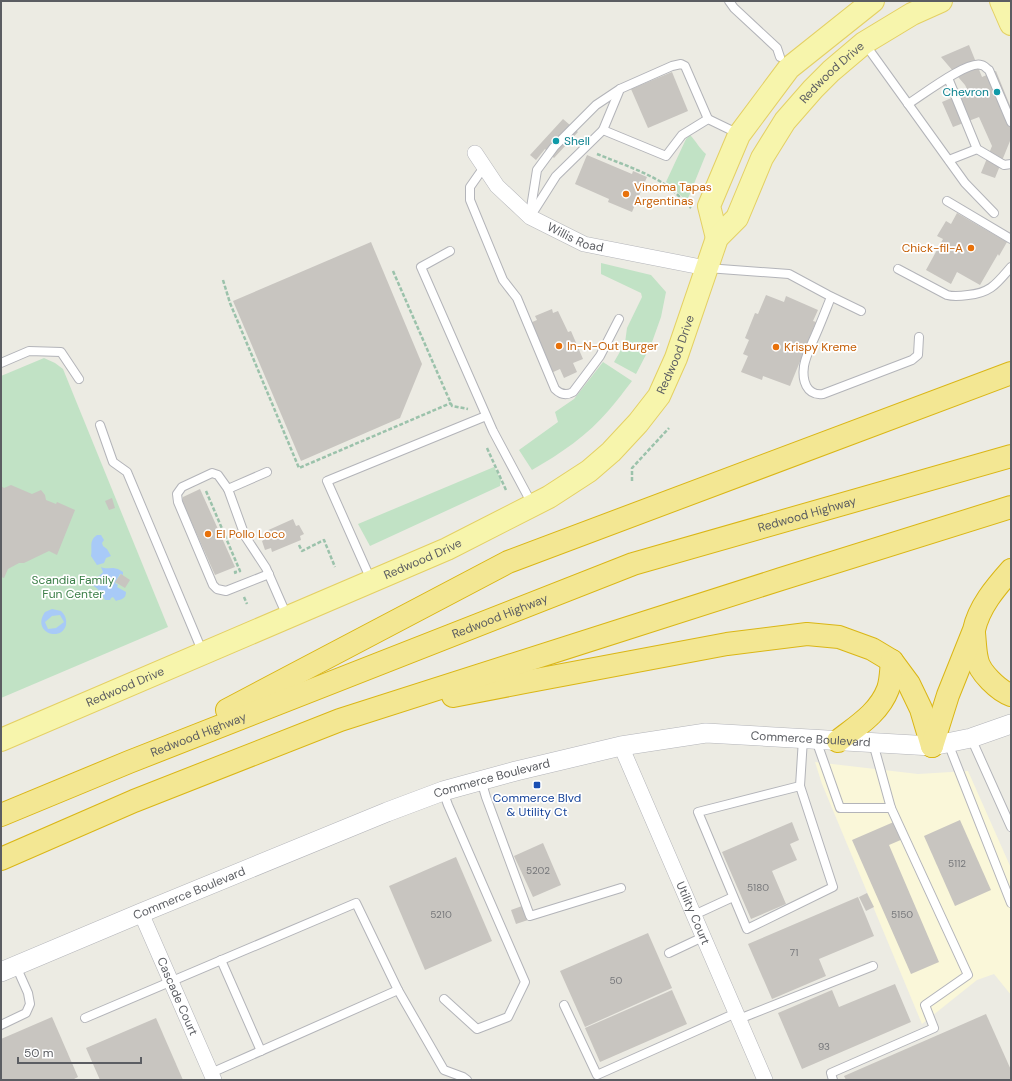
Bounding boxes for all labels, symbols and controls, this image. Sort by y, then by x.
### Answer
street label: Redwood Drive [796,38,868,107]
place label: Chevron [942,84,989,100]
marker: Chevron [992,87,1002,97]
place label: Shell [564,133,590,149]
marker: Shell [551,136,561,146]
place label: Vinoma Tapas Argentinas [634,179,712,209]
marker: Vinoma Tapas Argentinas [621,189,631,199]
street label: Willis Road [544,219,605,256]
place label: Chick-fil-A [902,240,963,256]
marker: Chick-fil-A [966,243,976,253]
street label: Redwood Drive [653,313,698,397]
place label: In-N-Out Burger [567,338,659,354]
place label: Krispy Kreme [784,339,857,355]
marker: In-N-Out Burger [554,341,564,351]
marker: Krispy Kreme [771,342,781,352]
street label: Redwood Highway [756,493,858,536]
place label: El Pollo Loco [216,526,285,542]
marker: El Pollo Loco [203,529,213,539]
street label: Redwood Drive [381,535,465,583]
park label: Scandia Family Fun Center [32,572,115,602]
street label: Redwood Highway [450,590,550,642]
street label: Redwood Drive [84,663,167,711]
street label: Redwood Highway [148,709,249,761]
street label: Commerce Boulevard [750,728,871,750]
street label: Commerce Boulevard [431,755,552,802]
marker: Commerce Blvd & Utility Ct [532,780,542,790]
place label: Commerce Blvd & Utility Ct [493,790,581,820]
house number: 5112 [948,857,966,870]
street label: Commerce Boulevard [131,863,248,923]
house number: 5202 [526,864,550,877]
street label: Utility Court [672,879,714,948]
house number: 5180 [747,881,769,894]
house number: 5210 [430,908,452,921]
house number: 5150 [891,908,913,921]
house number: 71 [790,946,798,959]
street label: Cascade Court [153,955,202,1038]
house number: 50 [610,974,623,987]
scale bar [18,1039,141,1065]
house number: 93 [818,1040,830,1053]
text: 50 m [24,1045,53,1061]

